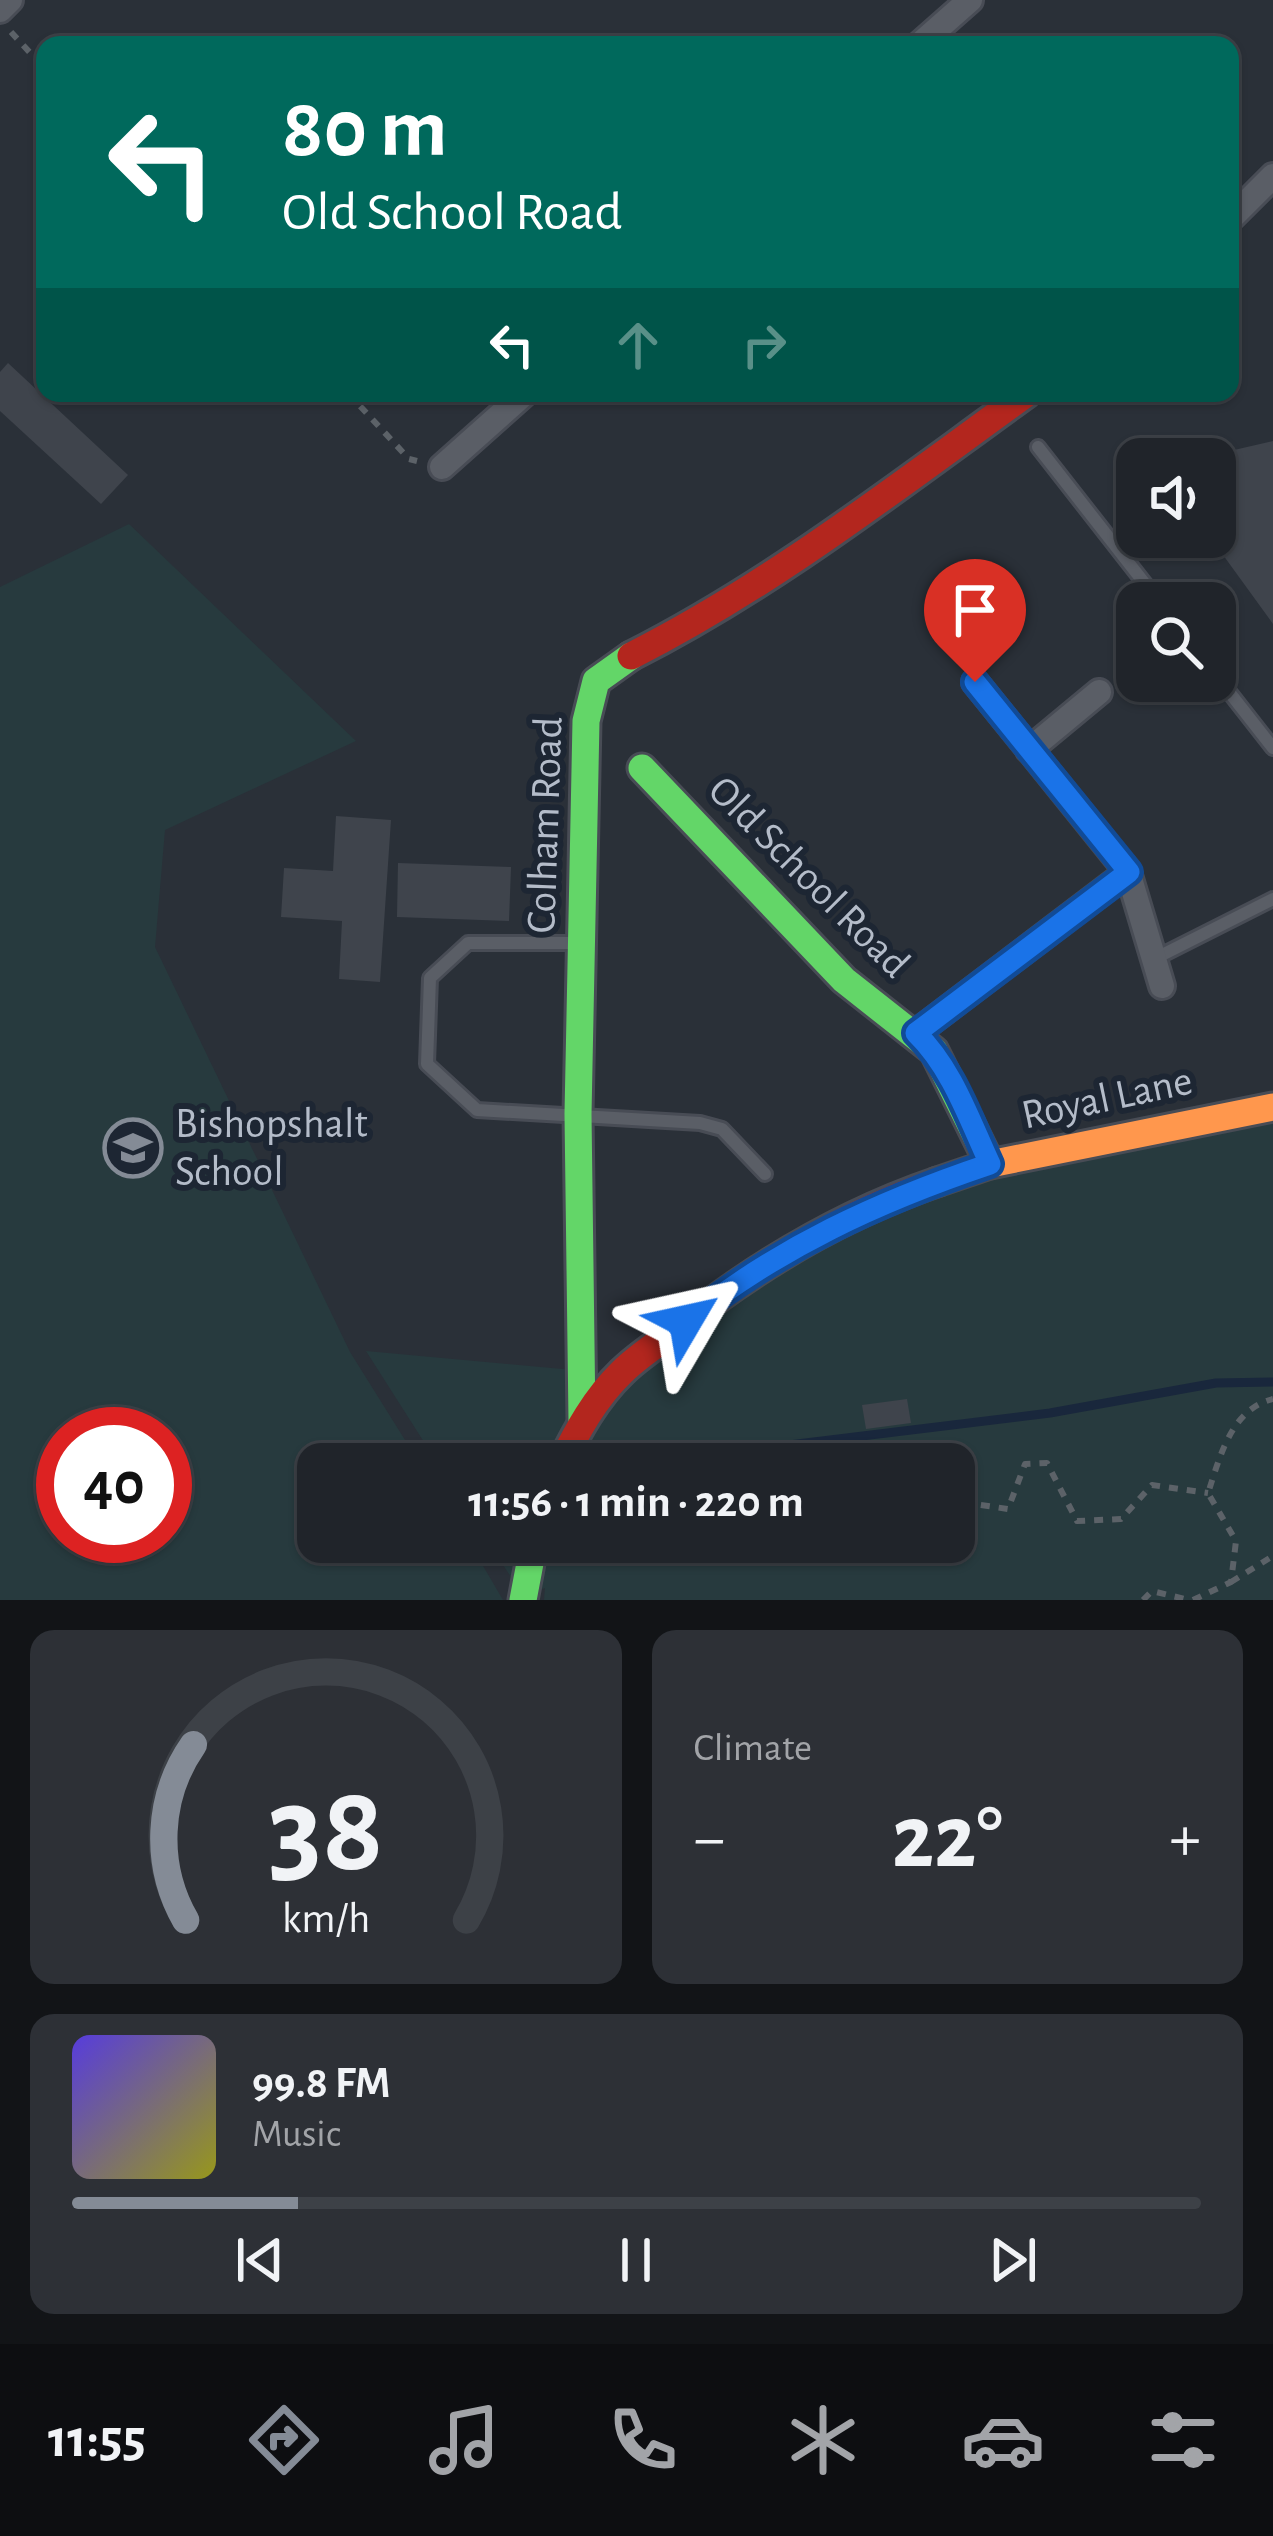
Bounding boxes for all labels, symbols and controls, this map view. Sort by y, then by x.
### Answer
icon: left [84,84,240,240]
text: 80 m [282,88,448,172]
text: Old School Road [282,186,622,240]
icon: left [479,312,545,378]
icon: ahead [605,312,671,378]
icon: right [731,312,797,378]
map controls [1116,438,1236,702]
button: sound [1116,438,1236,558]
pin [924,559,1026,682]
icon: arrive [942,577,1008,643]
button: search [1116,582,1236,702]
street label: Colham Road [520,716,570,934]
street label: Old School Road [701,769,917,985]
street label: Royal Lane [1018,1059,1196,1137]
place label: Bishopshalt School [175,1103,368,1193]
school or university icon: Bishopshalt School [102,1117,164,1179]
position arrow [623,1258,749,1384]
speed limit sign: 40 [36,1407,192,1563]
text: 11:56 · 1 min · 220 m [468,1480,804,1525]
text: Climate [694,1729,812,1768]
text: 38 [268,1769,383,1894]
text: 22° [892,1794,1003,1884]
text: − [694,1806,725,1872]
text: + [1169,1806,1201,1872]
text: km/h [282,1898,370,1941]
text: 99.8 FM [252,2061,391,2106]
text: Music [252,2115,341,2154]
icon: previous [227,2227,293,2293]
icon: pause [603,2227,669,2293]
icon: next [980,2227,1046,2293]
icon: directions [242,2398,326,2482]
icon: music [422,2398,506,2482]
icon: phone [601,2398,685,2482]
icon: climate [781,2398,865,2482]
icon: car [961,2398,1045,2482]
icon: filters [1141,2398,1225,2482]
text: 11:55 [48,2413,146,2467]

